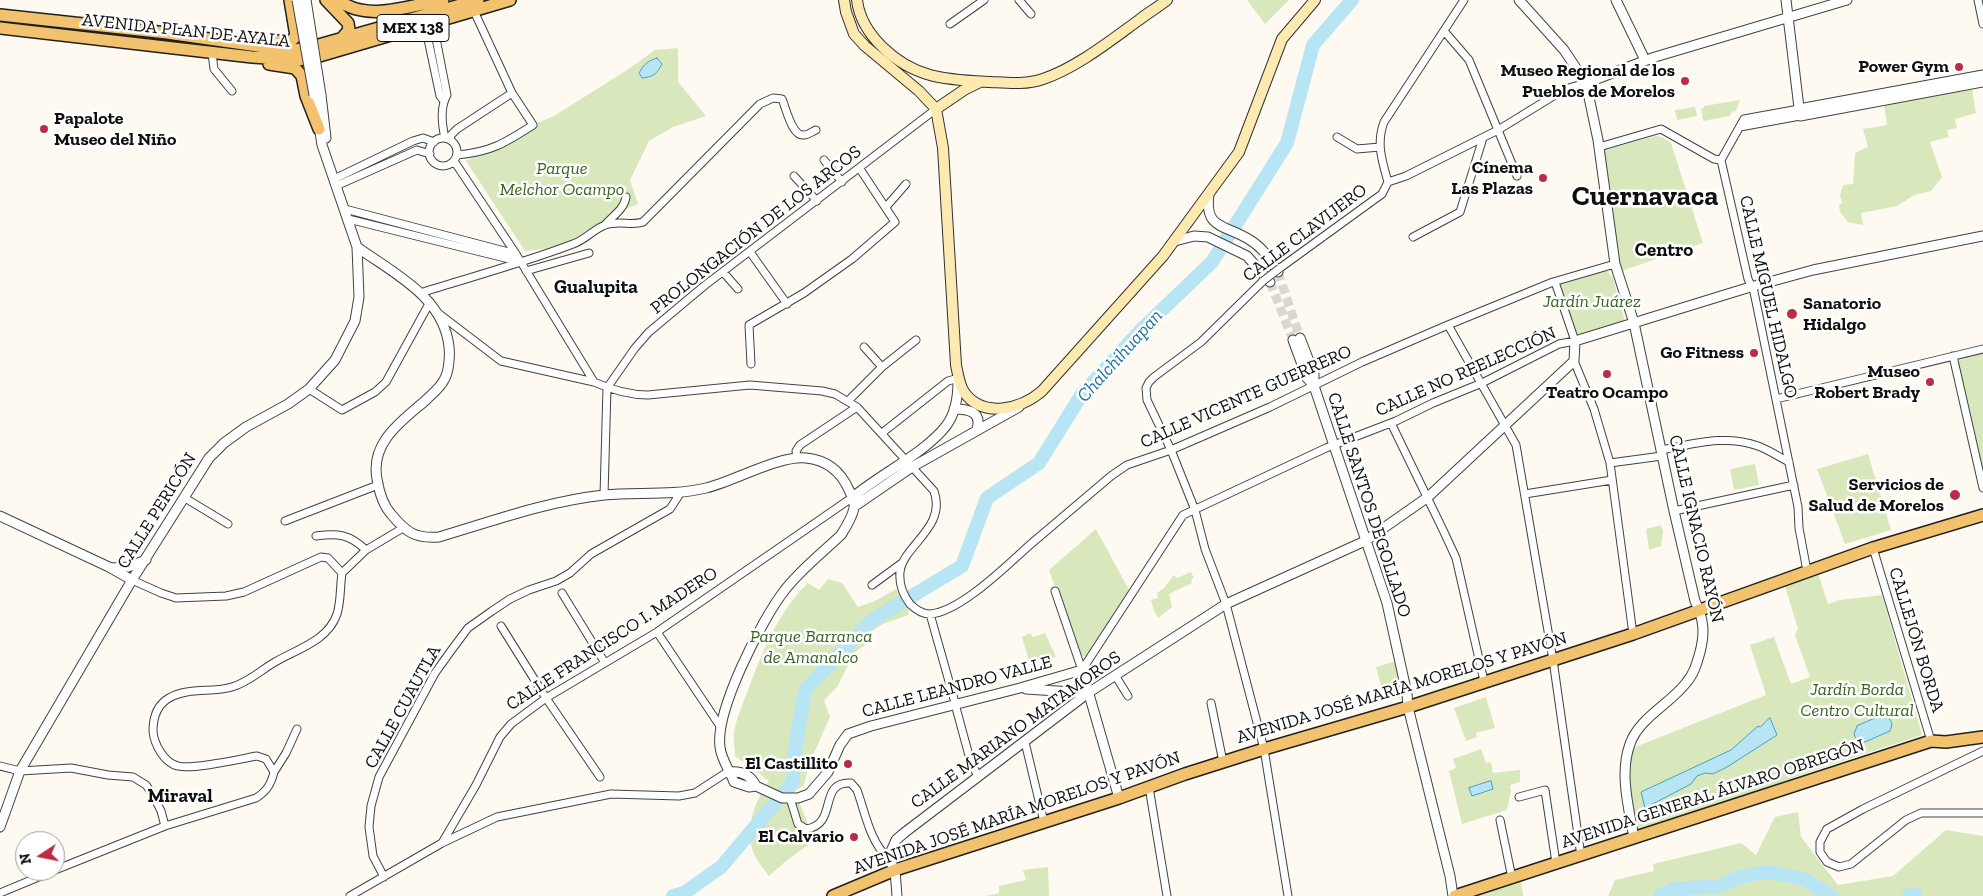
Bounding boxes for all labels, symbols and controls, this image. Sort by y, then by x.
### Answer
street label: AVENIDA PLAN DE AYALA [81,9,291,53]
road number: MEX 138 [377,14,449,42]
place label: Power Gym [1858,56,1949,78]
place label: Museo Regional de los Pueblos de Morelos [1500,60,1675,102]
marker: Power Gym [1953,61,1965,73]
marker: Museo Regional de los Pueblos de Morelos [1679,75,1691,87]
place label: Papalote Museo del Niño [54,108,176,150]
marker: Papalote Museo del Niño [38,123,50,135]
street label: PROLONGACIÓN DE LOS ARCOS [646,141,866,319]
place label: Cínema Las Plazas [1451,157,1533,200]
park label: Parque Melchor Ocampo [500,158,624,200]
marker: Cínema Las Plazas [1537,172,1549,184]
street label: CALLE CLAVIJERO [1239,179,1371,287]
district label: Cuernavaca [1572,180,1718,214]
street label: CALLE MIGUEL HIDALGO [1734,194,1802,400]
district label: Centro [1635,240,1693,262]
district label: Gualupita [554,277,638,299]
park label: Jardín Juárez [1543,291,1641,313]
place label: Sanatorio Hidalgo [1803,293,1881,336]
water label: Chalchihuapan [1072,305,1168,407]
marker: Sanatorio Hidalgo [1785,307,1799,321]
street label: CALLE NO REELECCIÓN [1372,322,1560,422]
street label: CALLE VICENTE GUERRERO [1137,341,1355,453]
place label: Go Fitness [1660,342,1744,364]
marker: Go Fitness [1748,347,1760,359]
place label: Museo Robert Brady [1814,361,1920,404]
marker: Teatro Ocampo [1601,368,1613,380]
marker: Museo Robert Brady [1924,376,1936,388]
place label: Teatro Ocampo [1546,382,1668,404]
street label: CALLE SANTOS DEGOLLADO [1322,390,1416,620]
street label: CALLE IGNACIO RAYÓN [1664,433,1728,625]
street label: CALLE PERICÓN [113,449,201,573]
place label: Servicios de Salud de Morelos [1809,474,1944,516]
marker: Servicios de Salud de Morelos [1948,488,1962,502]
street label: CALLE FRANCISCO I. MADERO [502,562,722,716]
street label: CALLEJÓN BORDA [1884,565,1948,715]
park label: Parque Barranca de Amanalco [750,626,872,669]
street label: AVENIDA JOSÉ MARÍA MORELOS Y PAVÓN [1234,627,1570,749]
street label: CALLE CUAUTLA [360,642,446,772]
street label: CALLE MARIANO MATAMOROS [907,646,1125,814]
street label: CALLE LEANDRO VALLE [860,651,1054,723]
park label: Jardín Borda Centro Cultural [1800,679,1914,722]
street label: AVENIDA GENERAL ÁLVARO OBREGÓN [1559,735,1867,853]
street label: AVENIDA JOSÉ MARÍA MORELOS Y PAVÓN [851,747,1183,879]
place label: El Castillito [745,753,838,775]
marker: El Castillito [842,758,854,770]
district label: Miraval [147,786,213,808]
place label: El Calvario [758,826,844,848]
north arrow [15,831,65,881]
marker: El Calvario [848,831,860,843]
text: N [16,852,35,866]

